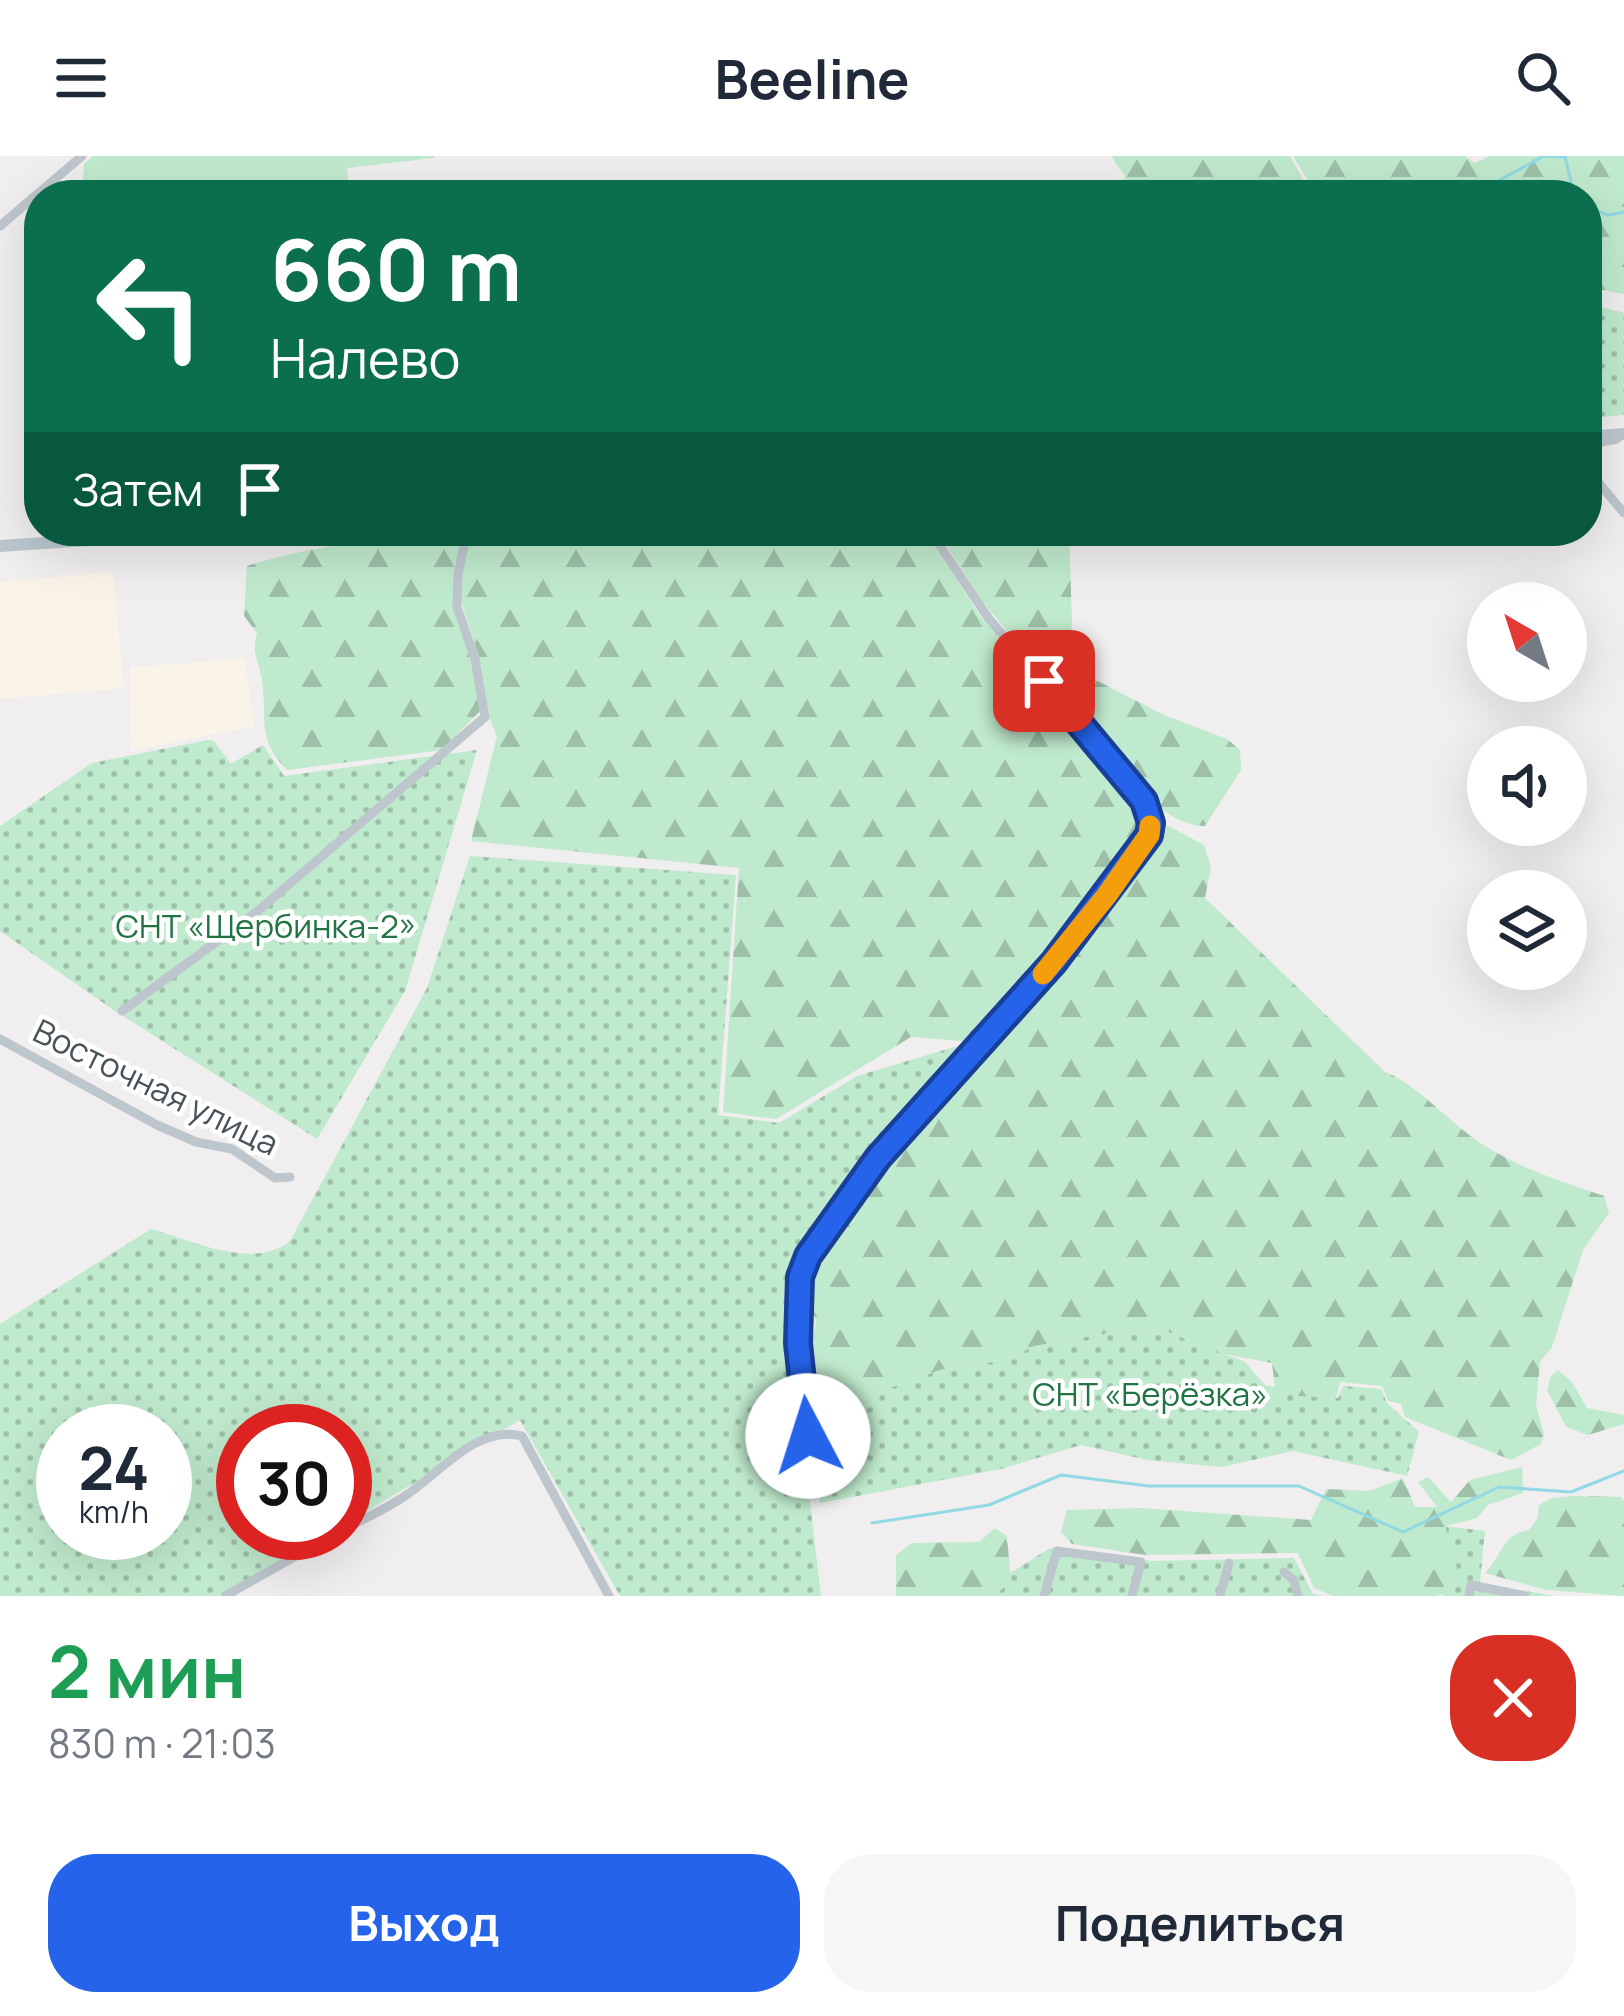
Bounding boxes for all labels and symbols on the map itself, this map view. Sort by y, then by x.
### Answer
north arrow [1467,582,1587,702]
pin [993,630,1095,732]
park label: СНТ «Щербинка-2» [115,903,417,948]
street label: Восточная улица [26,1008,286,1165]
park label: СНТ «Берёзка» [1032,1371,1268,1416]
position arrow [745,1373,871,1499]
speed limit sign: 30 [216,1404,372,1560]

